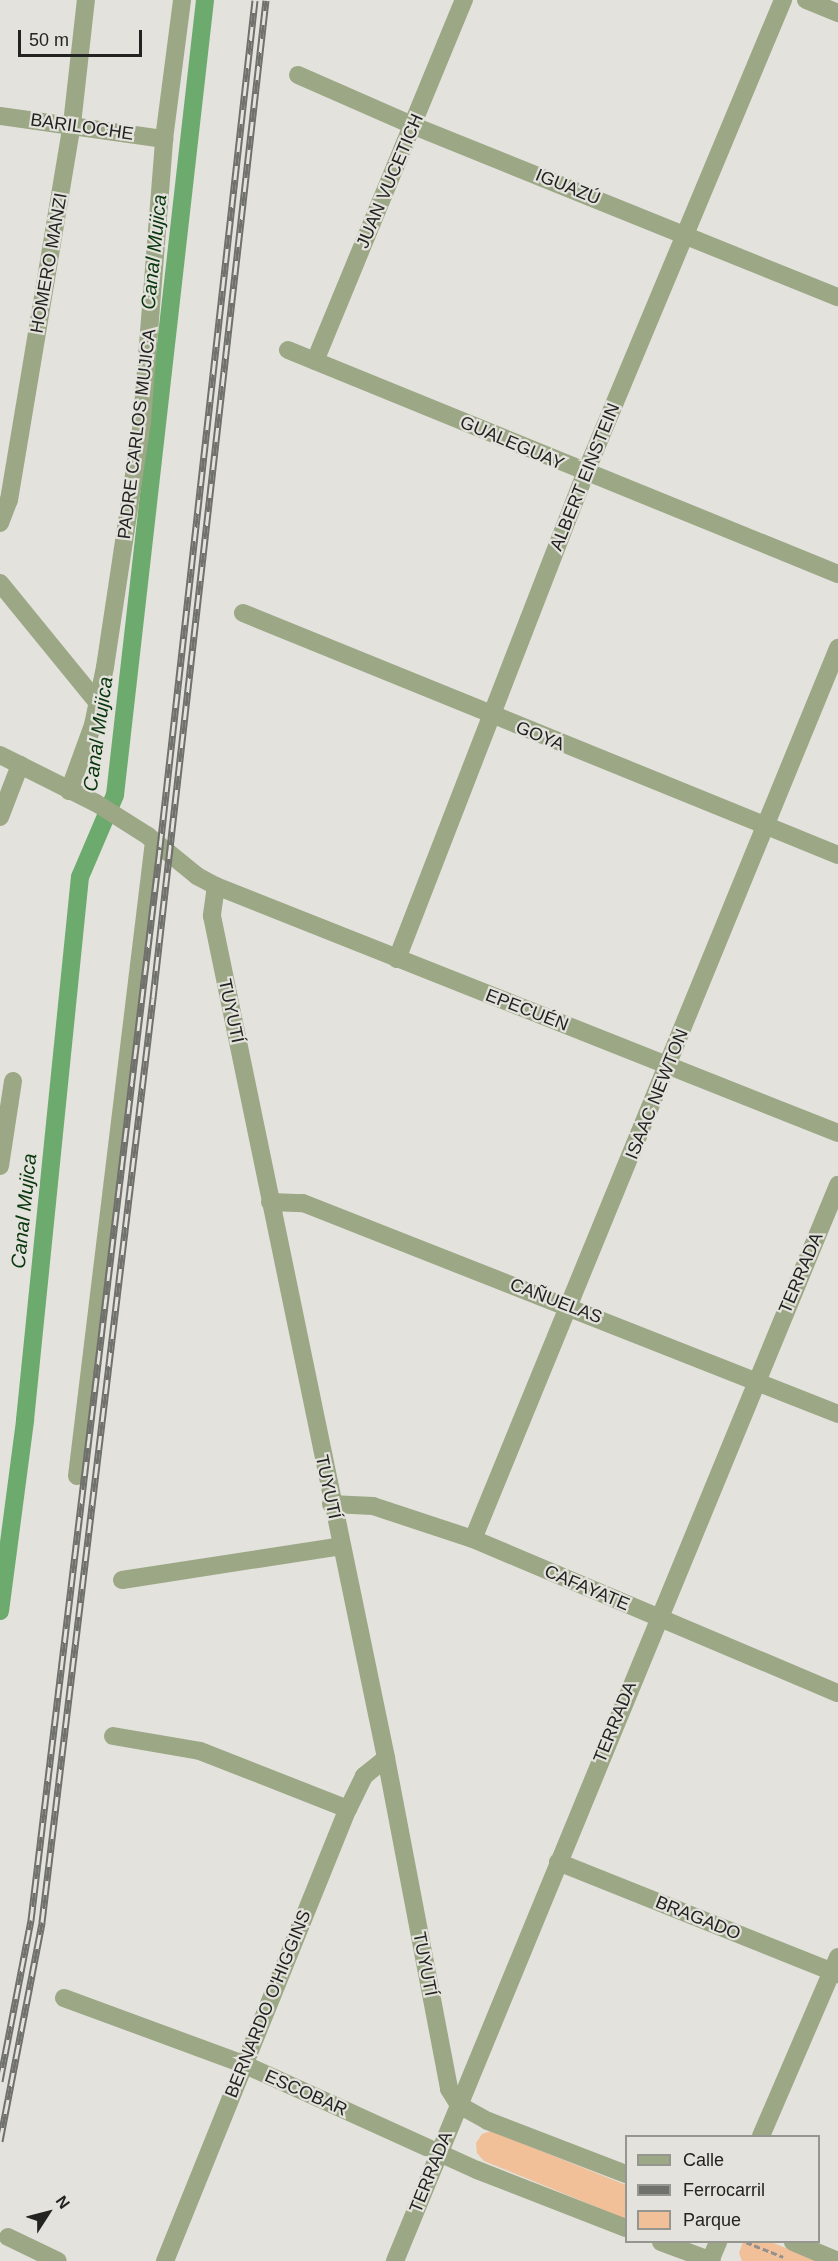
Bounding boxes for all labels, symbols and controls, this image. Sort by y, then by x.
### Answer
scale bar [21,18,146,56]
text: 50 m [29,30,69,50]
street label: BARILOCHE [29,109,135,145]
street label: JUAN VUCETICH [352,110,428,252]
street label: IGUAZÚ [532,164,604,210]
street label: HOMERO MANZI [26,191,72,335]
water label: Canal Mujica [136,193,172,311]
street label: PADRE CARLOS MUJICA [113,328,161,540]
street label: ALBERT EINSTEIN [545,400,625,554]
street label: GUALEGUAY [457,411,567,475]
water label: Canal Mujica [78,675,118,793]
street label: GOYA [512,716,568,756]
street label: TUYUTÍ [214,977,248,1045]
street label: EPECUÉN [483,984,571,1036]
street label: ISAAC NEWTON [621,1026,693,1162]
water label: Canal Mujica [6,1152,42,1270]
street label: TERRADA [774,1229,828,1317]
street label: CAÑUELAS [507,1274,605,1328]
street label: TUYUTÍ [311,1453,345,1521]
street label: CAFAYATE [541,1560,633,1616]
street label: TERRADA [589,1678,641,1766]
street label: BRAGADO [652,1891,744,1945]
street label: BERNARDO O'HIGGINS [220,1907,316,2101]
street label: TUYUTÍ [408,1930,442,1998]
street label: ESCOBAR [261,2065,351,2121]
street label: TERRADA [405,2128,457,2216]
legend [625,2135,820,2243]
text: Calle [683,2150,724,2170]
text: Ferrocarril [683,2180,765,2200]
north arrow [18,2183,78,2243]
text: N [53,2192,73,2212]
text: Parque [683,2210,741,2230]

